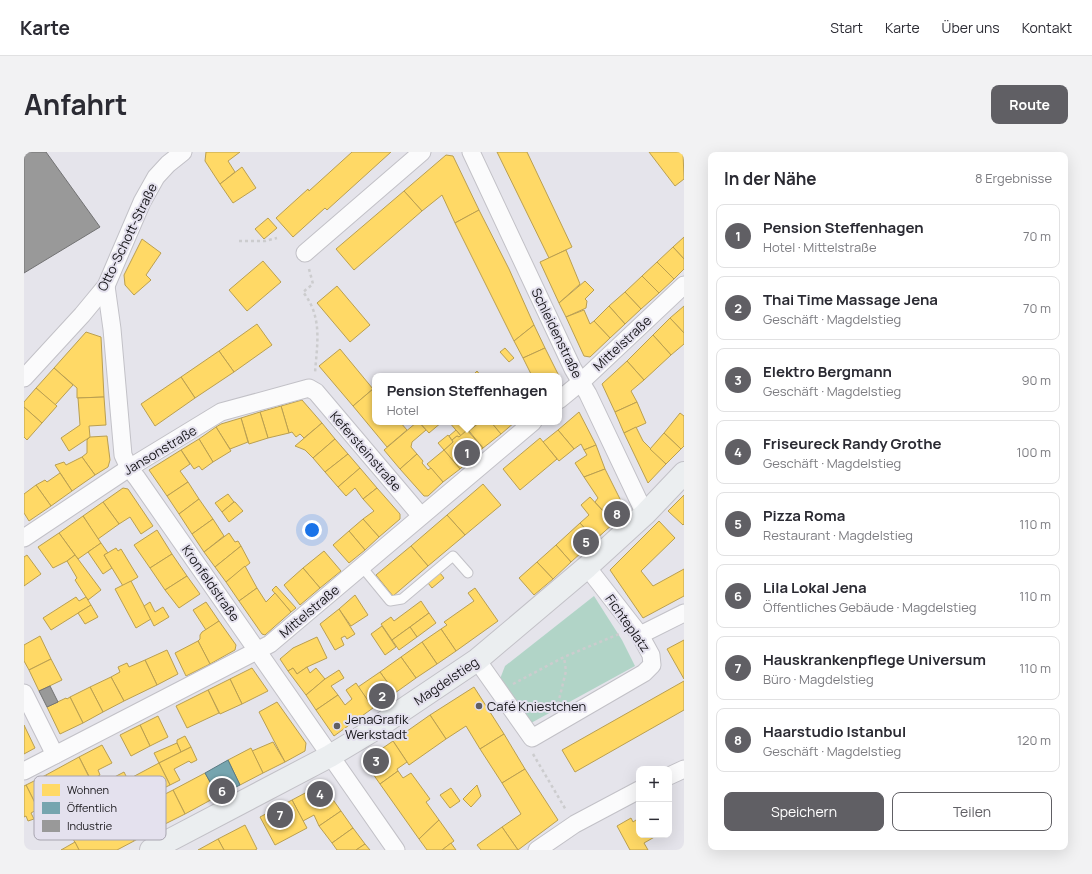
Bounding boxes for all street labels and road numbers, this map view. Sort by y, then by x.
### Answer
street label: Otto-Schott-Straße [93,180,161,294]
street label: Schleidenstraße [527,285,587,382]
street label: Mittelstraße [589,311,655,375]
street label: Kefersteinstraße [326,407,406,495]
street label: Jansonstraße [120,421,200,479]
street label: Kronfeldstraße [178,541,244,625]
street label: Mittelstraße [275,580,343,641]
street label: Fichteplatz [601,590,655,656]
street label: Magdelstieg [410,653,482,709]

